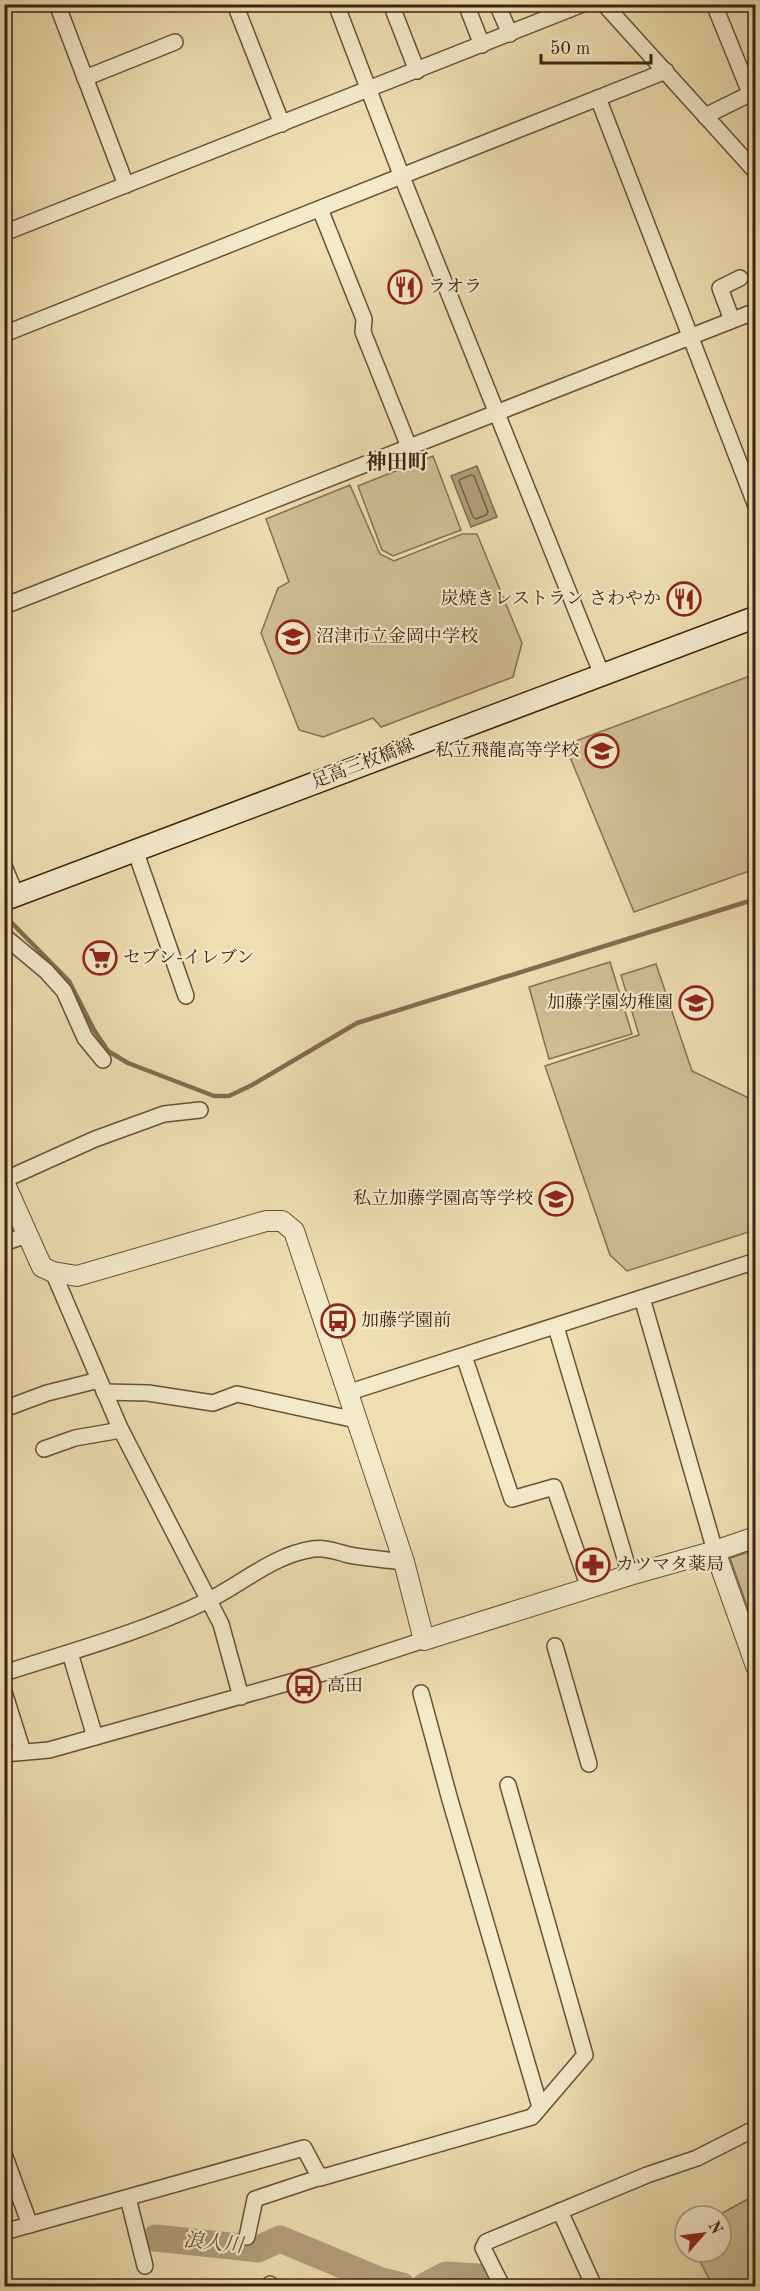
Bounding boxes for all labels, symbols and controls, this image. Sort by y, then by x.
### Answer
scale bar [541,27,650,65]
text: 50 m [550,40,590,58]
restaurant icon: ラオラ [387,269,423,305]
place label: ラオラ [428,278,482,296]
district label: 神田町 [366,451,429,474]
restaurant icon: 炭焼きレストラン さわやか [666,581,702,617]
place label: 炭焼きレストラン さわやか [441,588,661,608]
school or university icon: 沼津市立金岡中学校 [275,619,311,655]
place label: 沼津市立金岡中学校 [316,626,478,646]
school or university icon: 私立飛龍高等学校 [584,733,620,769]
street label: 足高三枚橋線 [309,734,417,792]
place label: 私立飛龍高等学校 [435,740,579,760]
supermarket icon: セブン-イレブン [82,940,118,976]
place label: セブン-イレブン [123,948,254,967]
school or university icon: 加藤学園幼稚園 [678,985,714,1021]
place label: 加藤学園幼稚園 [547,992,673,1012]
school or university icon: 私立加藤学園高等学校 [538,1181,574,1217]
place label: 私立加藤学園高等学校 [353,1188,533,1208]
bus stop icon: 加藤学園前 [320,1303,356,1339]
place label: 加藤学園前 [361,1310,451,1330]
pharmacy icon: カツマタ薬局 [575,1547,611,1583]
place label: カツマタ薬局 [616,1554,724,1574]
bus stop icon: 高田 [286,1668,322,1704]
place label: 高田 [327,1676,363,1695]
north arrow [673,2204,733,2264]
text: N [705,2219,725,2238]
water label: 浪人川 [182,2229,246,2257]

